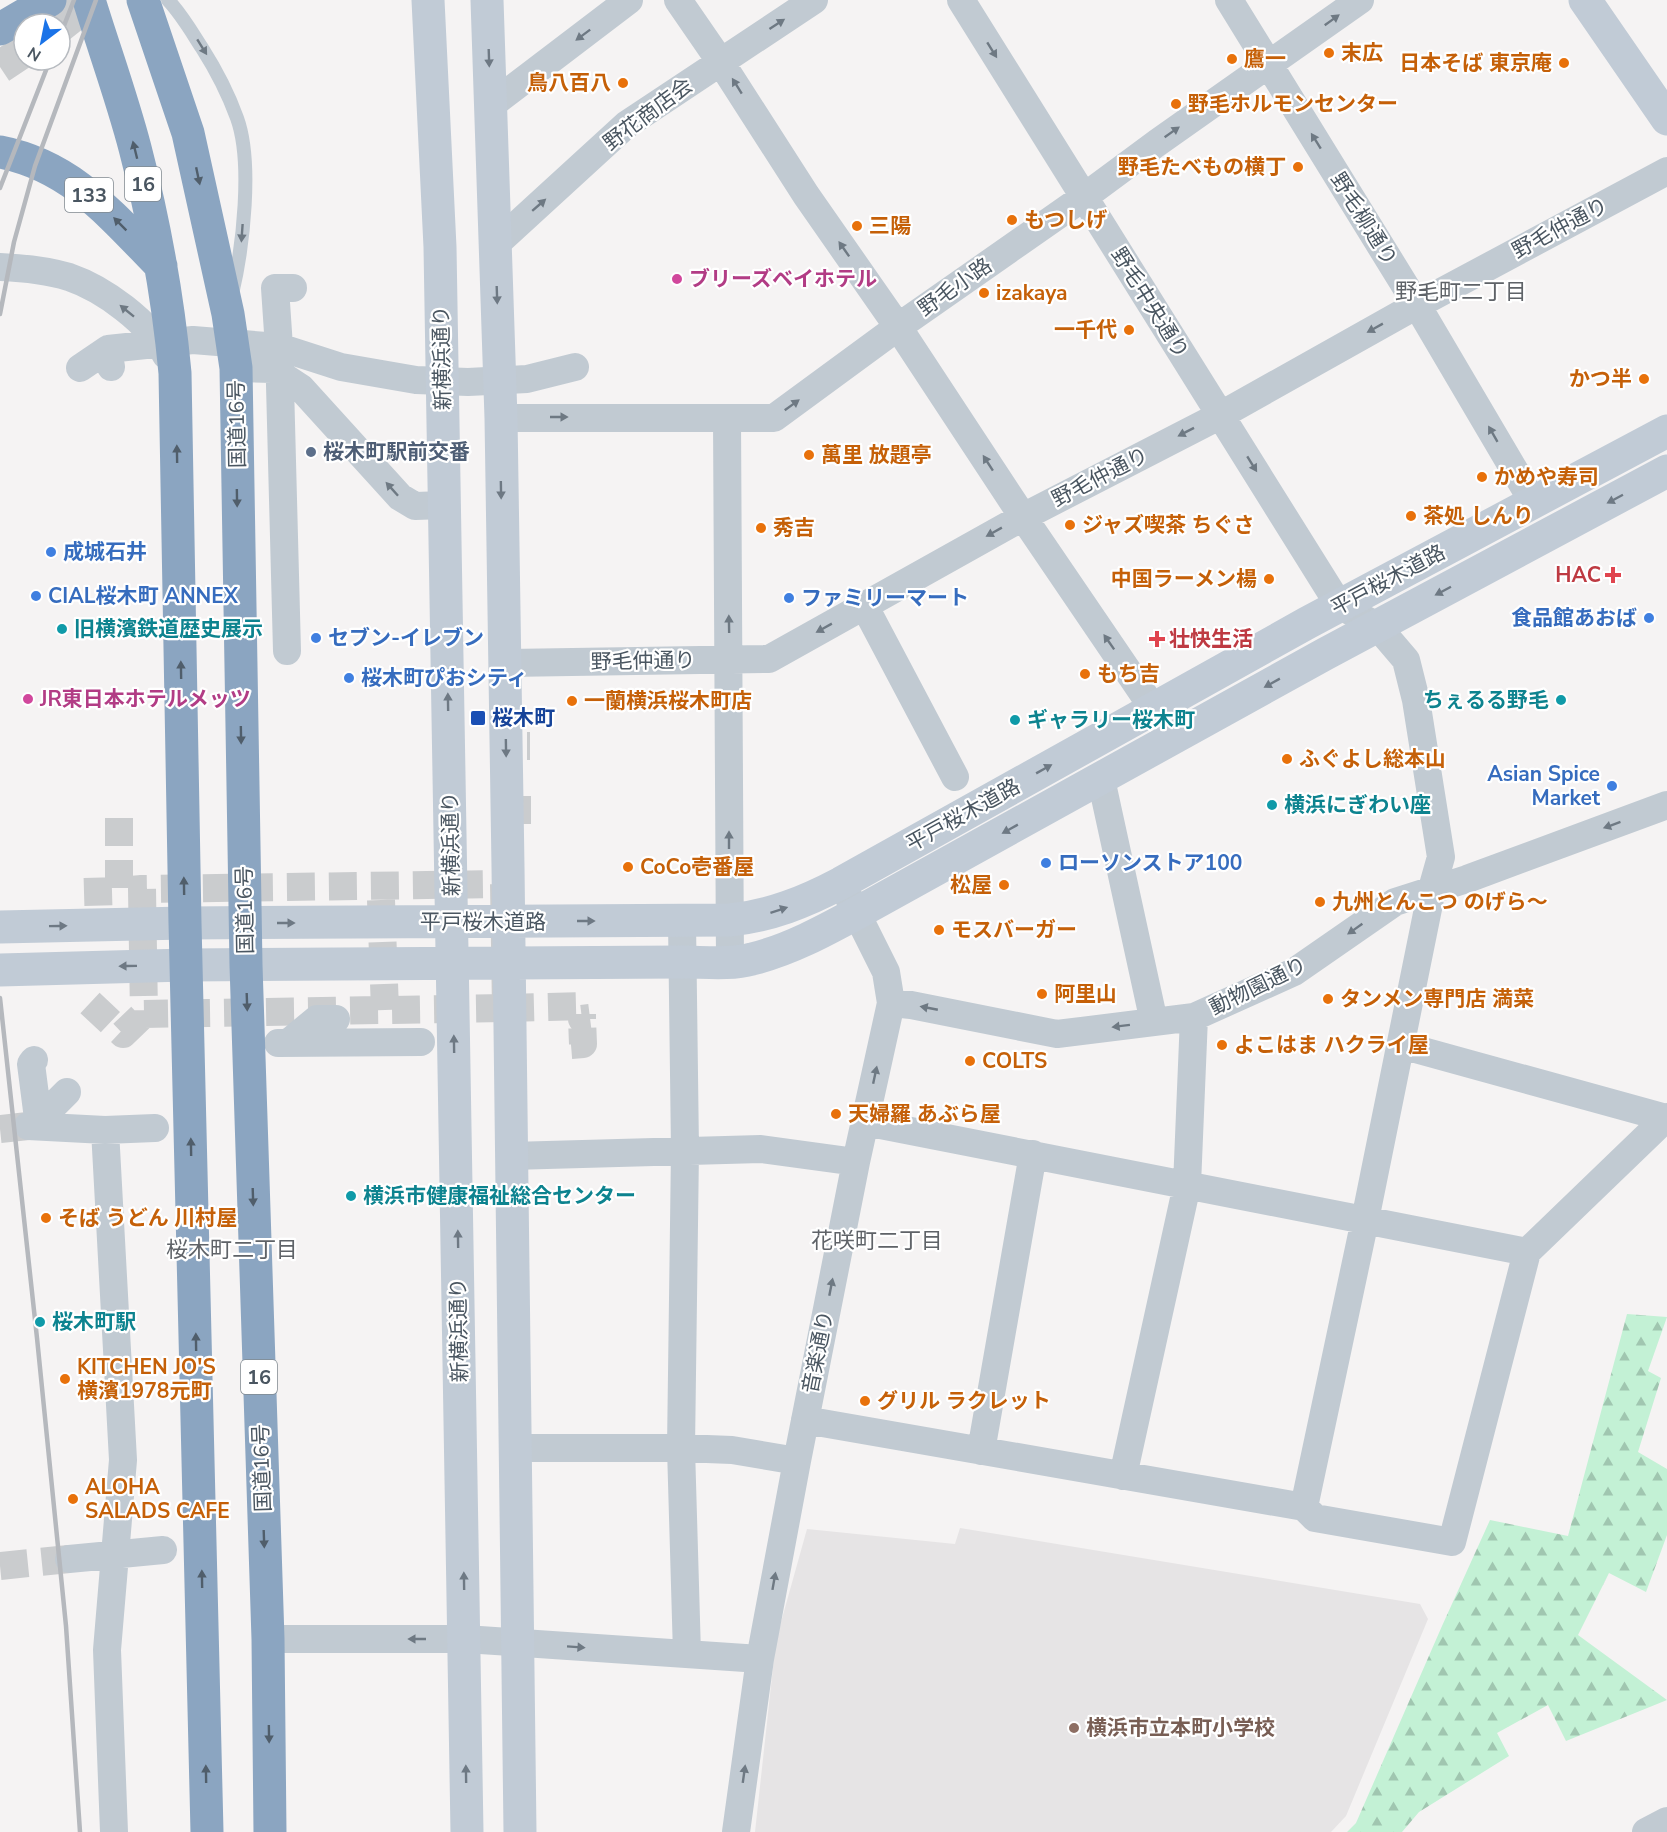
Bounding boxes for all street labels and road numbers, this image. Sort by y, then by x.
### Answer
street label: 野花商店会 [598,71,698,157]
road number: 16 [125,167,161,201]
street label: 野毛柳通り [1324,167,1404,271]
road number: 133 [65,178,113,212]
street label: 野毛仲通り [1507,191,1613,265]
street label: 野毛中央通り [1105,242,1195,364]
street label: 野毛小路 [913,251,997,323]
street label: 新横浜通り [427,305,457,411]
street label: 国道16号 [222,380,252,468]
street label: 野毛仲通り [1047,441,1153,513]
street label: 平戸桜木道路 [1326,538,1450,622]
street label: 野毛仲通り [590,646,696,676]
street label: 平戸桜木道路 [901,772,1025,858]
street label: 新横浜通り [436,791,466,897]
street label: 国道16号 [230,866,260,954]
street label: 平戸桜木道路 [420,908,546,936]
street label: 動物園通り [1205,950,1311,1022]
street label: 新横浜通り [444,1277,474,1383]
street label: 音楽通り [796,1308,840,1396]
road number: 16 [241,1360,277,1394]
street label: 国道16号 [246,1423,278,1513]

